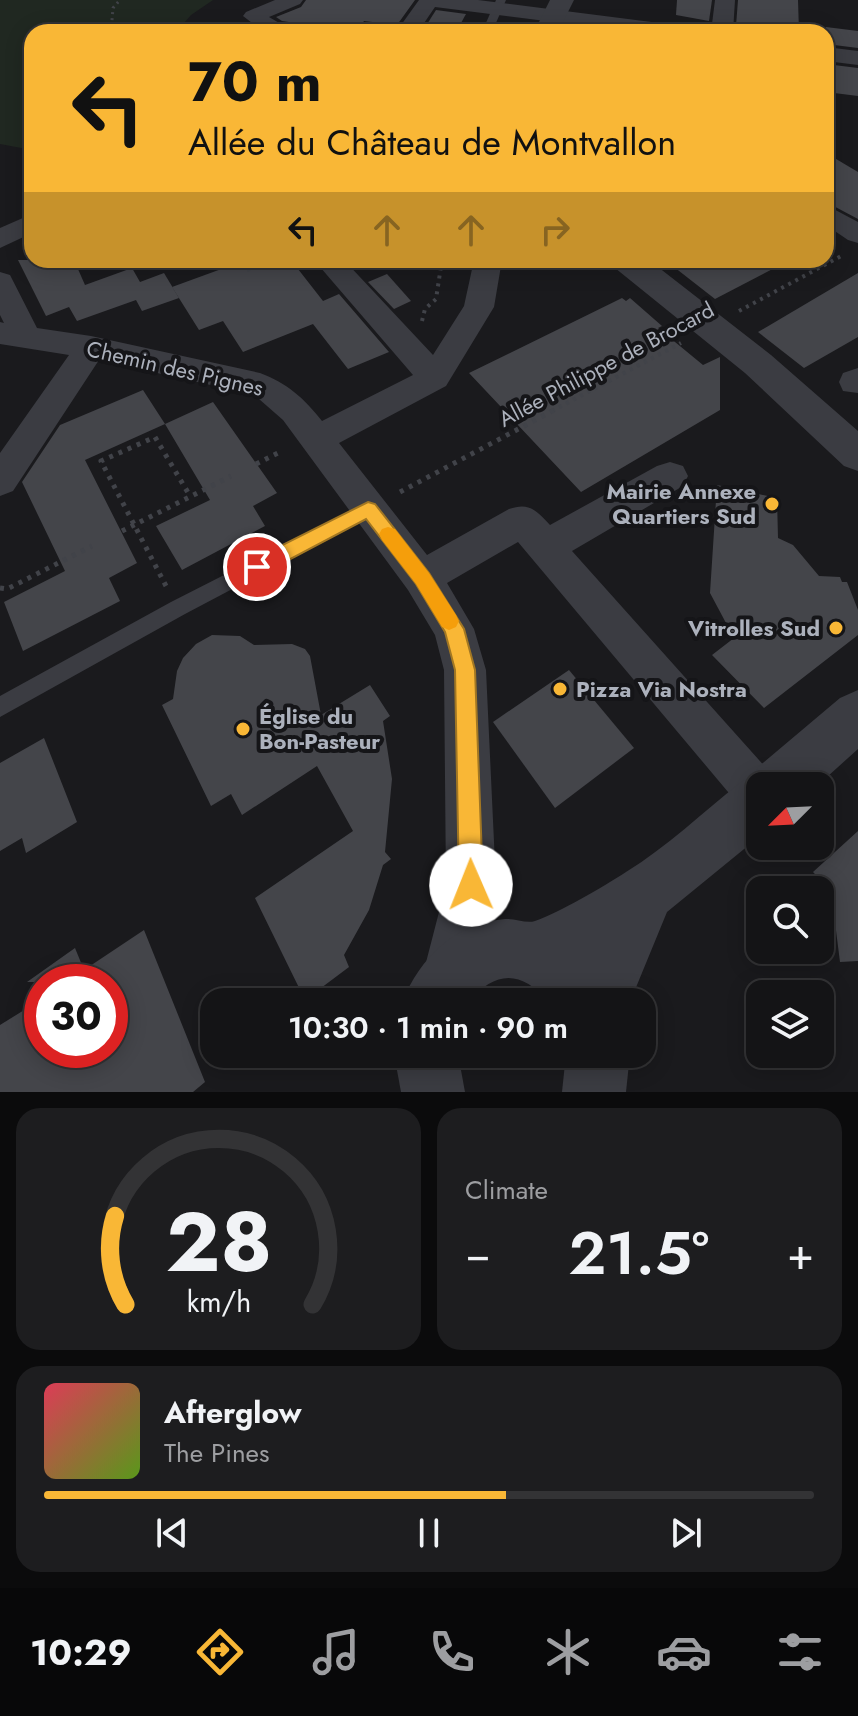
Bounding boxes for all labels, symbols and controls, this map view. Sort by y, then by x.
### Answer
text: 70 m [188,41,322,122]
icon: left [56,56,160,160]
text: Allée du Château de Montvallon [188,116,676,168]
icon: left [281,208,325,252]
icon: ahead [365,208,409,252]
icon: ahead [449,208,493,252]
icon: right [533,208,577,252]
street label: Allée Philippe de Brocard [492,293,720,435]
street label: Chemin des Pignes [84,332,267,404]
place label: Mairie Annexe Quartiers Sud [606,475,756,532]
marker: Mairie Annexe Quartiers Sud [763,495,781,513]
pin [223,533,291,601]
icon: arrive [235,545,279,589]
place label: Vitrolles Sud [687,612,820,644]
marker: Vitrolles Sud [827,619,845,637]
place label: Pizza Via Nostra [576,673,747,705]
marker: Pizza Via Nostra [551,680,569,698]
place label: Église du Bon-Pasteur [259,700,380,757]
marker: Église du Bon-Pasteur [234,720,252,738]
north arrow [746,772,834,860]
map controls [746,772,834,1068]
position arrow [429,843,513,927]
button: search [746,876,834,964]
speed limit sign: 30 [24,964,128,1068]
button: layers [746,980,834,1068]
text: 10:30 · 1 min · 90 m [288,1006,568,1049]
text: Climate [465,1171,548,1209]
text: 28 [165,1182,272,1302]
text: 21.5° [569,1210,709,1297]
text: − [465,1222,491,1286]
text: + [787,1222,814,1286]
text: km/h [186,1281,251,1323]
text: Afterglow [164,1391,301,1434]
text: The Pines [164,1434,269,1472]
icon: previous [150,1511,194,1555]
icon: pause [407,1511,451,1555]
icon: next [664,1511,708,1555]
icon: directions [192,1624,248,1680]
icon: music [308,1624,364,1680]
icon: phone [424,1624,480,1680]
icon: climate [540,1624,596,1680]
icon: car [656,1624,712,1680]
icon: filters [772,1624,828,1680]
text: 10:29 [30,1626,131,1678]

